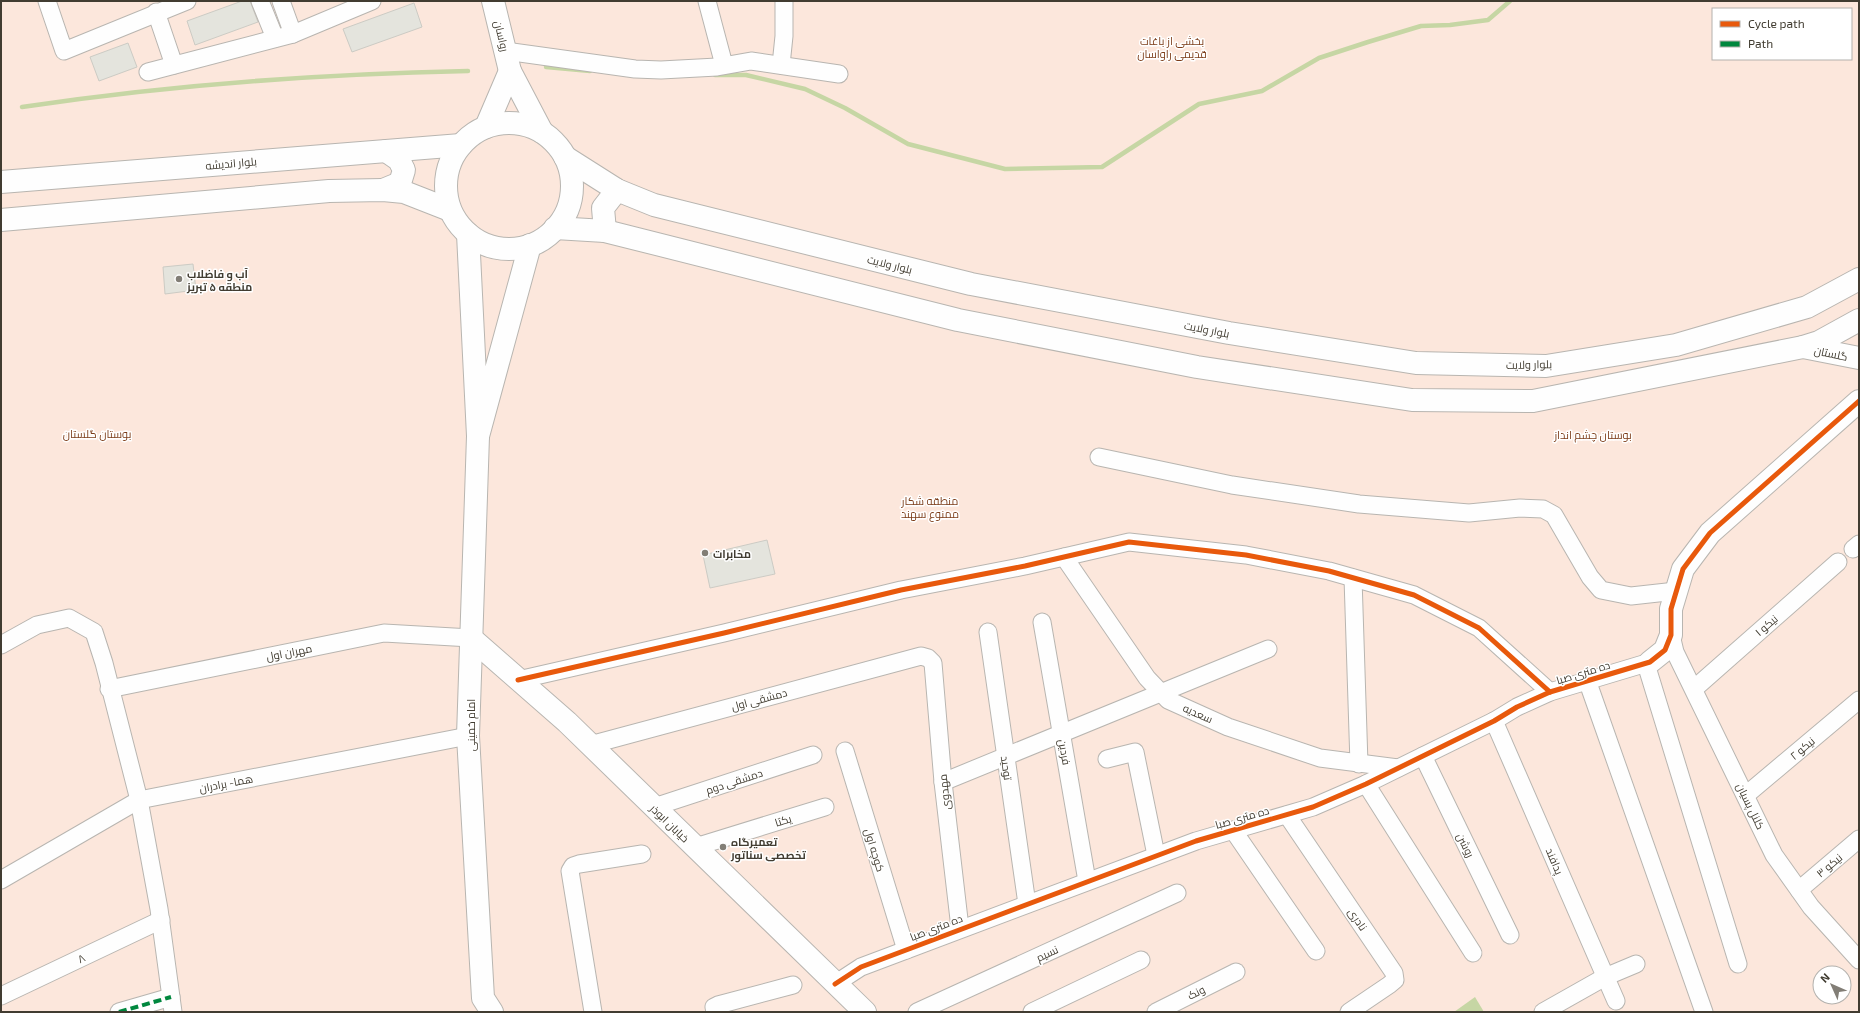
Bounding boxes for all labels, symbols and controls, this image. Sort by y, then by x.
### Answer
legend [1712,8,1852,60]
text: Cycle path [1748,16,1805,30]
street label: رواسان [491,19,512,53]
park label: بخشی از باغات قدیمی راواسان [1137,34,1207,61]
text: Path [1748,36,1773,50]
street label: بلوار اندیشه [205,154,257,173]
street label: بلوار ولایت [866,252,914,277]
place label: آب و فاضلاب منطقه ۵ تبریز [186,267,252,294]
marker: آب و فاضلاب منطقه ۵ تبریز [174,274,184,284]
street label: بلوار ولایت [1183,318,1231,341]
street label: گلستان [1813,343,1849,364]
street label: بلوار ولایت [1506,357,1552,372]
park label: بوستان گلستان [63,427,131,441]
park label: بوستان چشم انداز [1553,428,1632,443]
park label: منطقه شکار ممنوع سهند [901,494,959,522]
place label: مخابرات [713,547,751,561]
marker: مخابرات [700,548,710,558]
street label: نیکو ۱ [1752,612,1781,639]
street label: مهران اول [265,641,313,664]
street label: ده متری صبا [1555,658,1612,687]
street label: دمشقی اول [730,685,789,714]
street label: امام خمینی [464,699,479,751]
street label: سعدیه [1181,701,1215,725]
street label: نیکو ۲ [1787,734,1818,763]
street label: فردین [1055,738,1074,766]
street label: توحید [998,755,1015,781]
street label: دمشقی دوم [704,766,765,798]
street label: هما- برادران [198,771,254,796]
street label: مهدوی [936,773,953,811]
street label: کلنل پسیان [1733,781,1768,832]
street label: خیابان ابوذر [646,801,692,845]
street label: ده متری صبا [1213,803,1271,832]
street label: یکتا [773,811,793,829]
street label: کوچه اول [861,827,888,874]
street label: روشن [1454,831,1477,860]
place label: تعمیرگاه تخصصی سناتور [730,835,807,863]
marker: تعمیرگاه تخصصی سناتور [718,842,728,852]
street label: پدافند [1543,846,1566,877]
street label: نیکو ۳ [1813,850,1845,880]
street label: نادری [1345,905,1370,933]
street label: ده متری صبا [908,911,965,944]
street label: نسیم [1034,942,1061,966]
street label: ۸ [75,951,87,965]
north arrow [1812,965,1852,1005]
text: N [1817,970,1832,985]
street label: ونک [1185,982,1207,1003]

